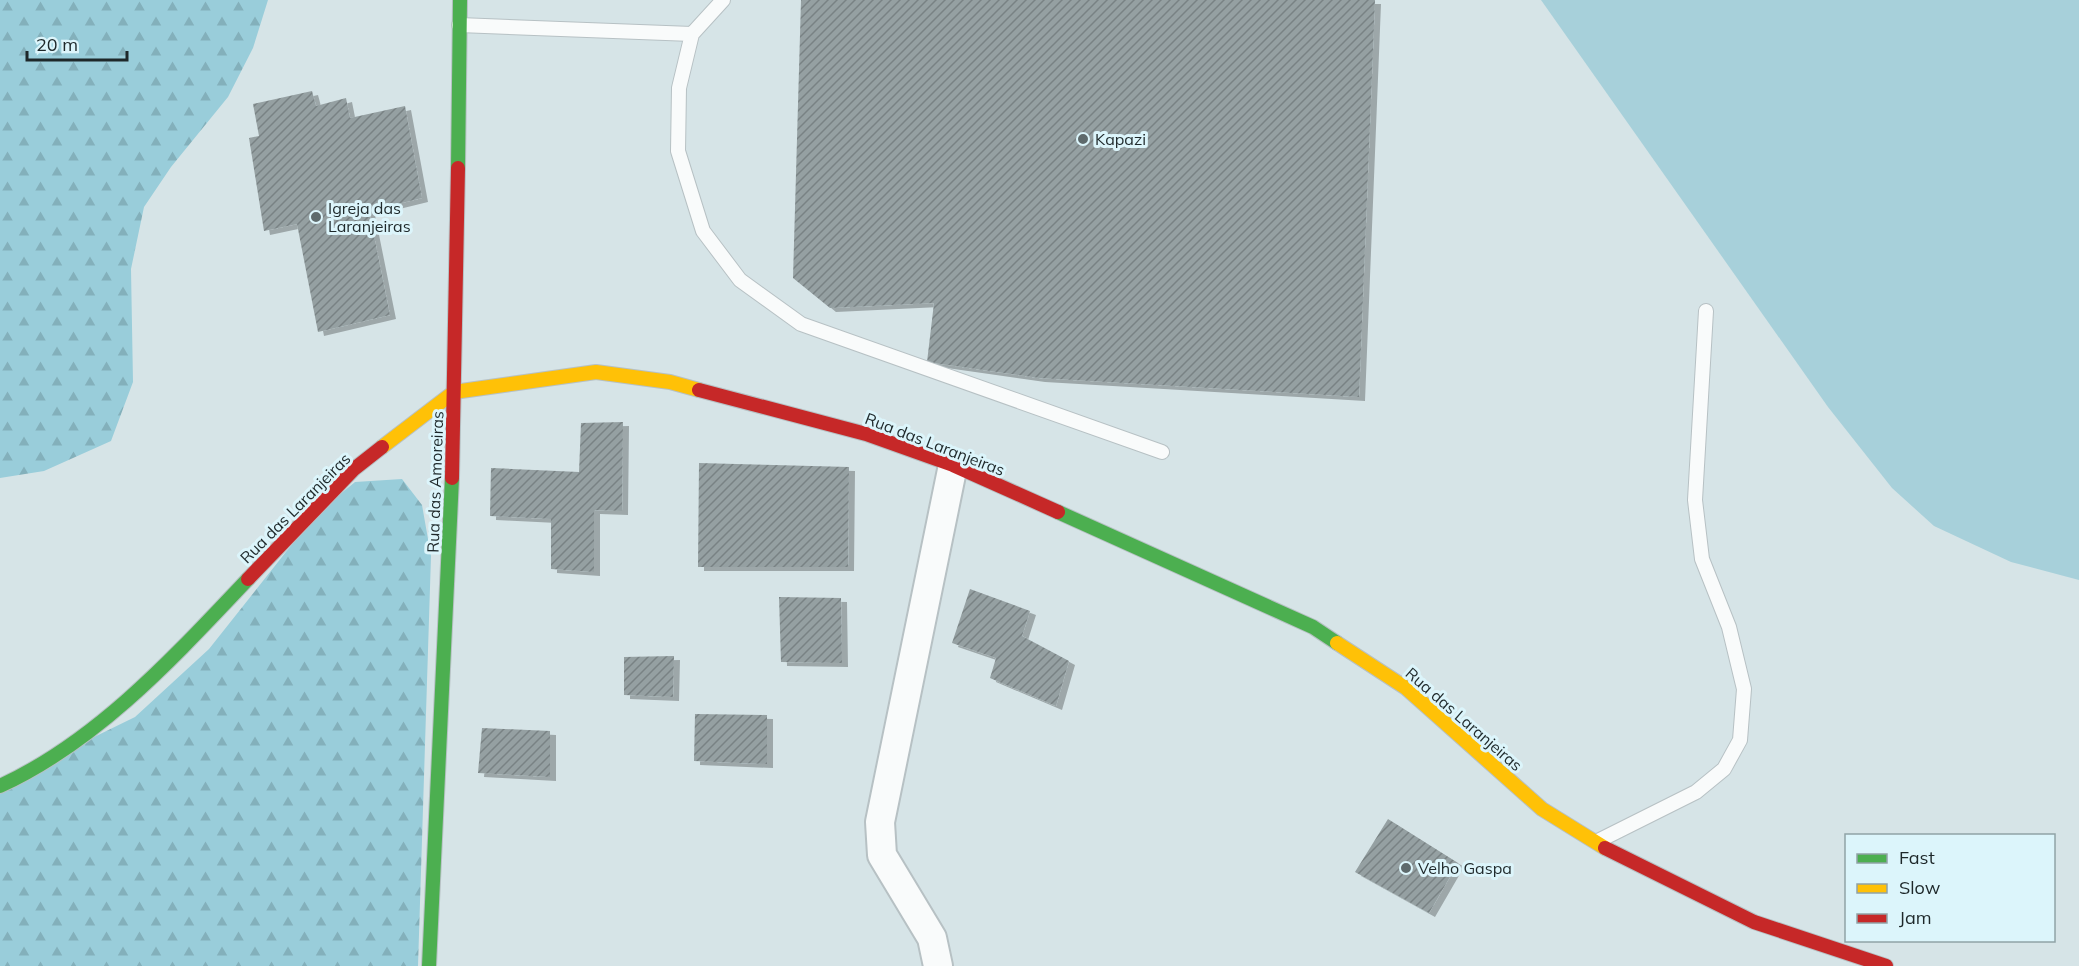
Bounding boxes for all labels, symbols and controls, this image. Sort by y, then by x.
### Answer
scale bar [27,24,128,62]
text: 20 m [36,33,78,56]
place label: Kapazi [1095,129,1146,149]
marker: Kapazi [1076,132,1090,146]
place label: Igreja das Laranjeiras [328,198,411,236]
marker: Igreja das Laranjeiras [309,210,323,224]
street label: Rua das Laranjeiras [862,408,1008,480]
street label: Rua das Amoreiras [423,411,447,553]
street label: Rua das Laranjeiras [236,449,354,567]
street label: Rua das Laranjeiras [1402,663,1526,775]
legend [1845,834,2055,942]
text: Fast [1899,846,1935,869]
place label: Velho Gaspa [1418,858,1512,878]
marker: Velho Gaspa [1399,861,1413,875]
text: Slow [1899,876,1941,899]
text: Jam [1899,906,1932,929]

